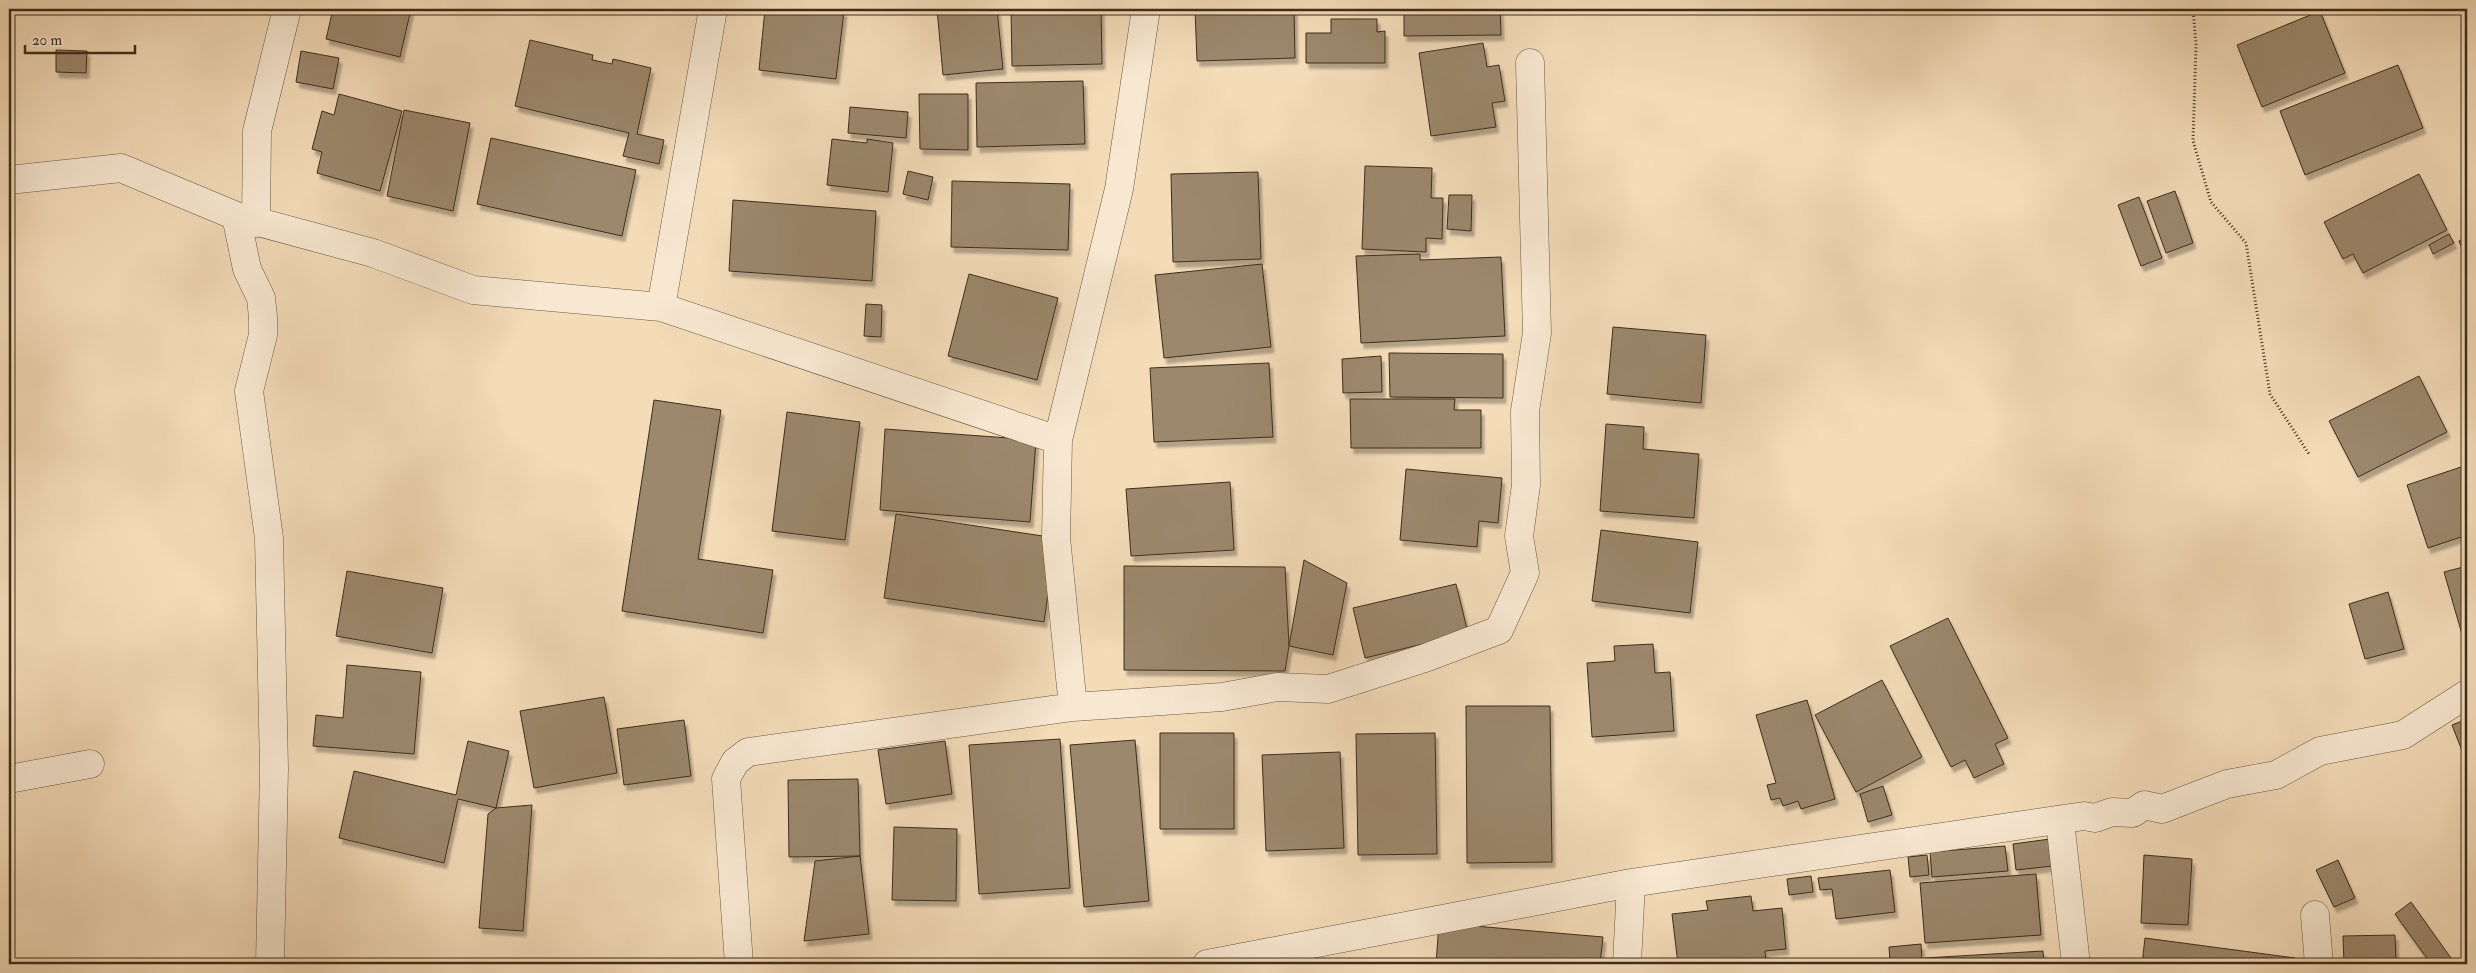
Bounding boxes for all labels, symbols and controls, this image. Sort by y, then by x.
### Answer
scale bar [25,22,135,54]
text: 20 m [32,31,62,50]

